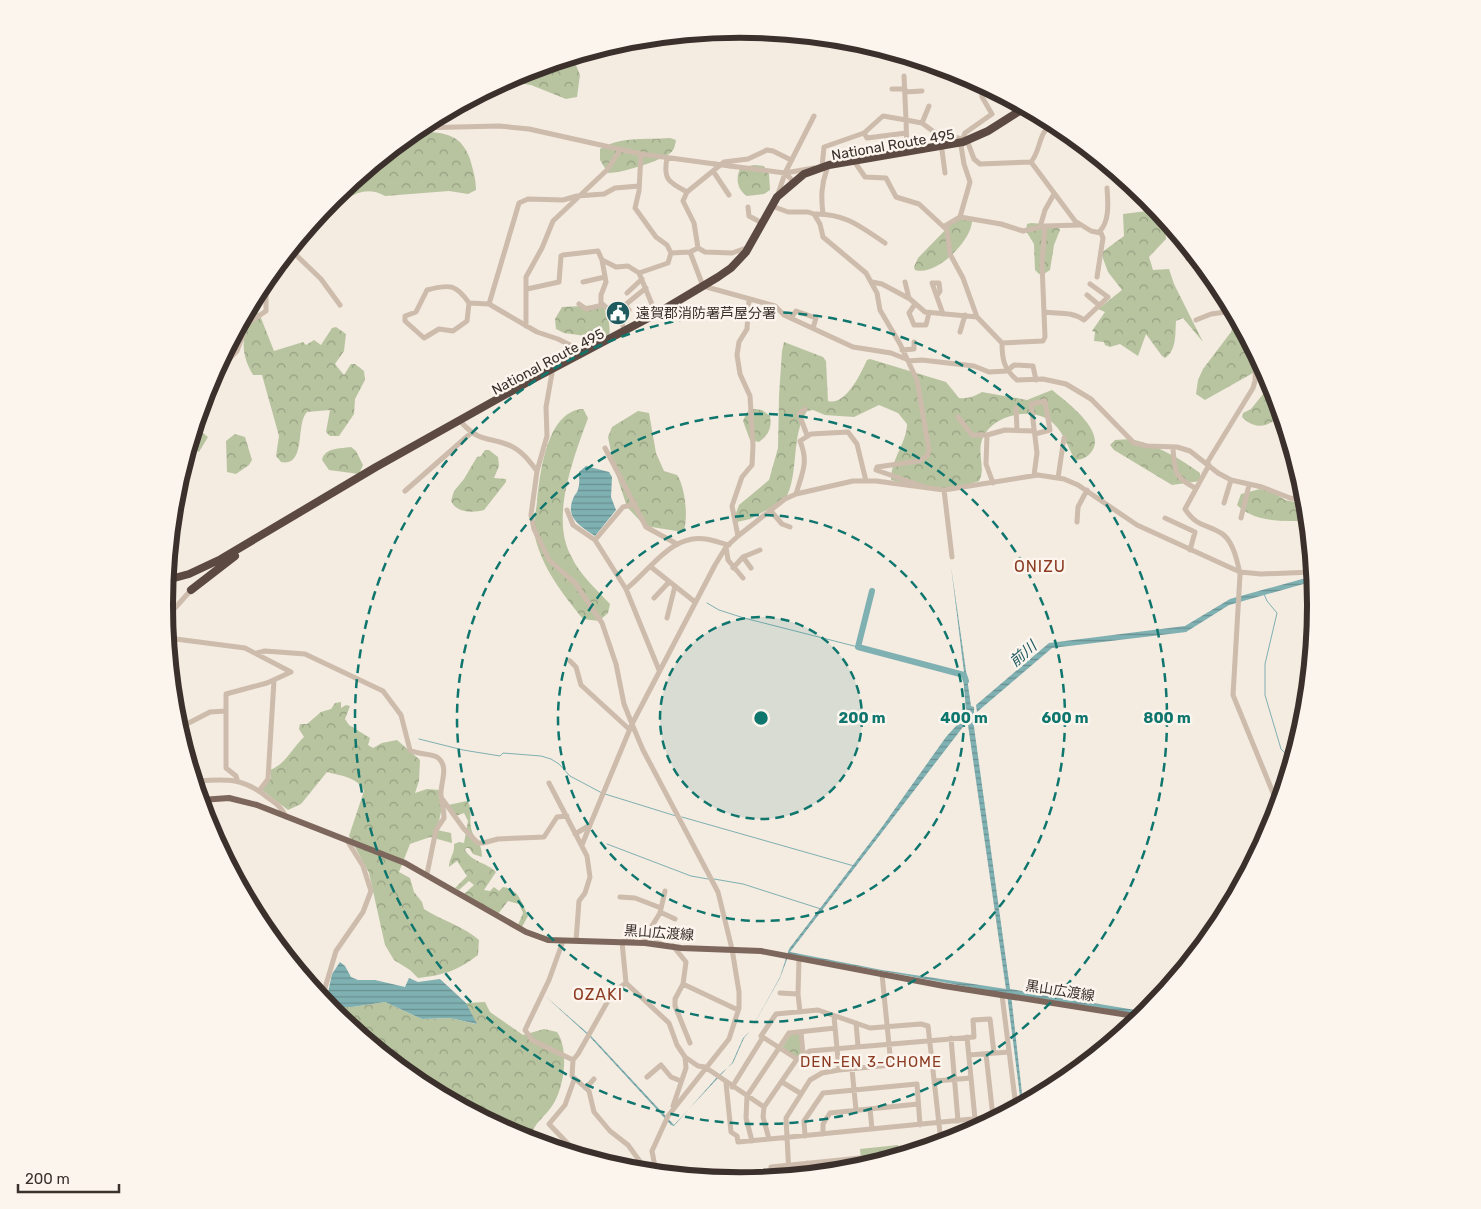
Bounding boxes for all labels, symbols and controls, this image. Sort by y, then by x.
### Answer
street label: National Route 495 [830,126,956,164]
public building icon: 遠賀郡消防署芦屋分署 [605,300,631,326]
place label: 遠賀郡消防署芦屋分署 [636,305,776,322]
street label: National Route 495 [489,325,607,399]
district label: ONIZU [1014,557,1066,576]
water label: 前川 [1006,636,1042,671]
centre of rings [752,709,770,727]
text: 200 m [838,709,886,727]
text: 400 m [940,709,988,727]
text: 600 m [1041,709,1089,727]
text: 800 m [1143,709,1191,727]
street label: 黒山広渡線 [623,922,695,944]
street label: 黒山広渡線 [1024,977,1096,1005]
district label: OZAKI [573,985,623,1004]
district label: DEN-EN 3-CHOME [800,1053,942,1071]
scale bar [18,1162,119,1194]
text: 200 m [25,1170,70,1188]

